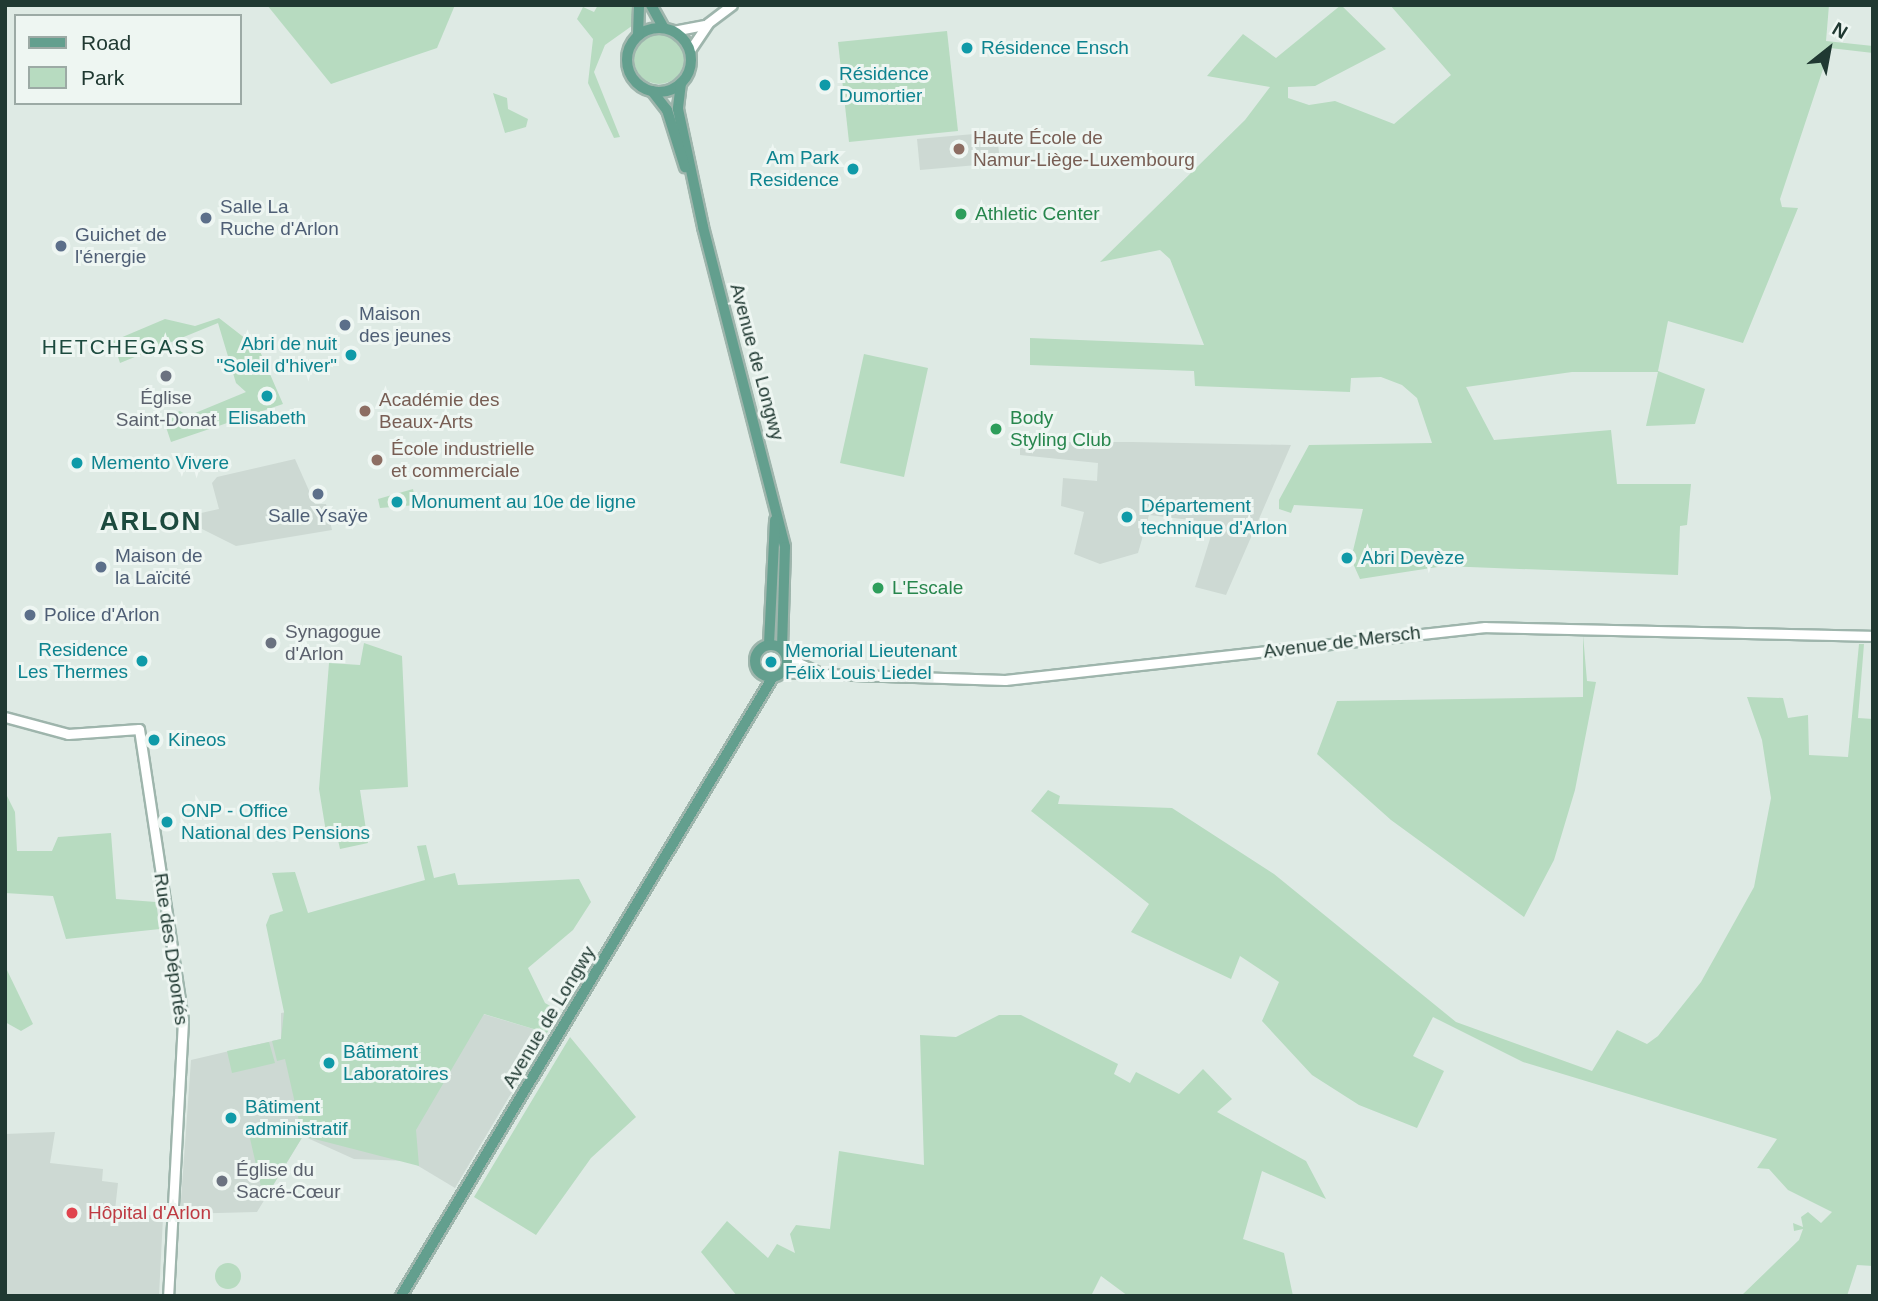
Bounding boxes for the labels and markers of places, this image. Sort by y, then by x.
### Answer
place label: Résidence Ensch [981,37,1129,59]
marker: Résidence Ensch [959,40,975,56]
place label: Résidence Dumortier [839,63,929,107]
marker: Résidence Dumortier [817,77,833,93]
place label: Haute École de Namur-Liège-Luxembourg [973,127,1195,171]
marker: Haute École de Namur-Liège-Luxembourg [951,141,967,157]
place label: Am Park Residence [749,147,839,191]
marker: Am Park Residence [845,161,861,177]
place label: Salle La Ruche d'Arlon [220,196,339,240]
place label: Athletic Center [975,203,1100,225]
marker: Athletic Center [953,206,969,222]
marker: Salle La Ruche d'Arlon [198,210,214,226]
place label: Guichet de l'énergie [75,224,167,268]
marker: Guichet de l'énergie [53,238,69,254]
place label: Maison des jeunes [359,303,451,347]
marker: Maison des jeunes [337,317,353,333]
place label: Abri de nuit "Soleil d'hiver" [216,333,337,377]
marker: Abri de nuit "Soleil d'hiver" [343,347,359,363]
marker: Église Saint-Donat [158,368,174,384]
place label: Église Saint-Donat [116,387,216,431]
marker: Elisabeth [259,388,275,404]
place label: Académie des Beaux-Arts [379,389,499,433]
marker: Académie des Beaux-Arts [357,403,373,419]
place label: Elisabeth [228,407,306,429]
place label: Body Styling Club [1010,407,1111,451]
marker: Body Styling Club [988,421,1004,437]
place label: École industrielle et commerciale [391,438,535,482]
place label: Memento Vivere [91,452,229,474]
marker: École industrielle et commerciale [369,452,385,468]
marker: Memento Vivere [69,455,85,471]
marker: Salle Ysaÿe [310,486,326,502]
place label: Monument au 10e de ligne [411,491,636,513]
marker: Monument au 10e de ligne [389,494,405,510]
place label: Département technique d'Arlon [1141,495,1287,539]
place label: Salle Ysaÿe [268,505,368,527]
marker: Département technique d'Arlon [1119,509,1135,525]
place label: Maison de la Laïcité [115,545,203,589]
place label: Abri Devèze [1361,547,1464,569]
marker: Abri Devèze [1339,550,1355,566]
marker: Maison de la Laïcité [93,559,109,575]
place label: L'Escale [892,577,963,599]
marker: L'Escale [870,580,886,596]
place label: Police d'Arlon [44,604,160,626]
marker: Police d'Arlon [22,607,38,623]
place label: Synagogue d'Arlon [285,621,381,665]
marker: Synagogue d'Arlon [263,635,279,651]
place label: Residence Les Thermes [17,639,128,683]
place label: Memorial Lieutenant Félix Louis Liedel [785,640,957,684]
marker: Residence Les Thermes [134,653,150,669]
marker: Memorial Lieutenant Félix Louis Liedel [763,654,779,670]
place label: Kineos [168,729,226,751]
marker: Kineos [146,732,162,748]
place label: ONP - Office National des Pensions [181,800,370,844]
marker: ONP - Office National des Pensions [159,814,175,830]
place label: Bâtiment Laboratoires [343,1041,449,1085]
marker: Bâtiment Laboratoires [321,1055,337,1071]
place label: Bâtiment administratif [245,1096,347,1140]
marker: Bâtiment administratif [223,1110,239,1126]
place label: Église du Sacré-Cœur [236,1159,341,1203]
marker: Église du Sacré-Cœur [214,1173,230,1189]
place label: Hôpital d'Arlon [88,1202,211,1224]
marker: Hôpital d'Arlon [62,1203,82,1223]

